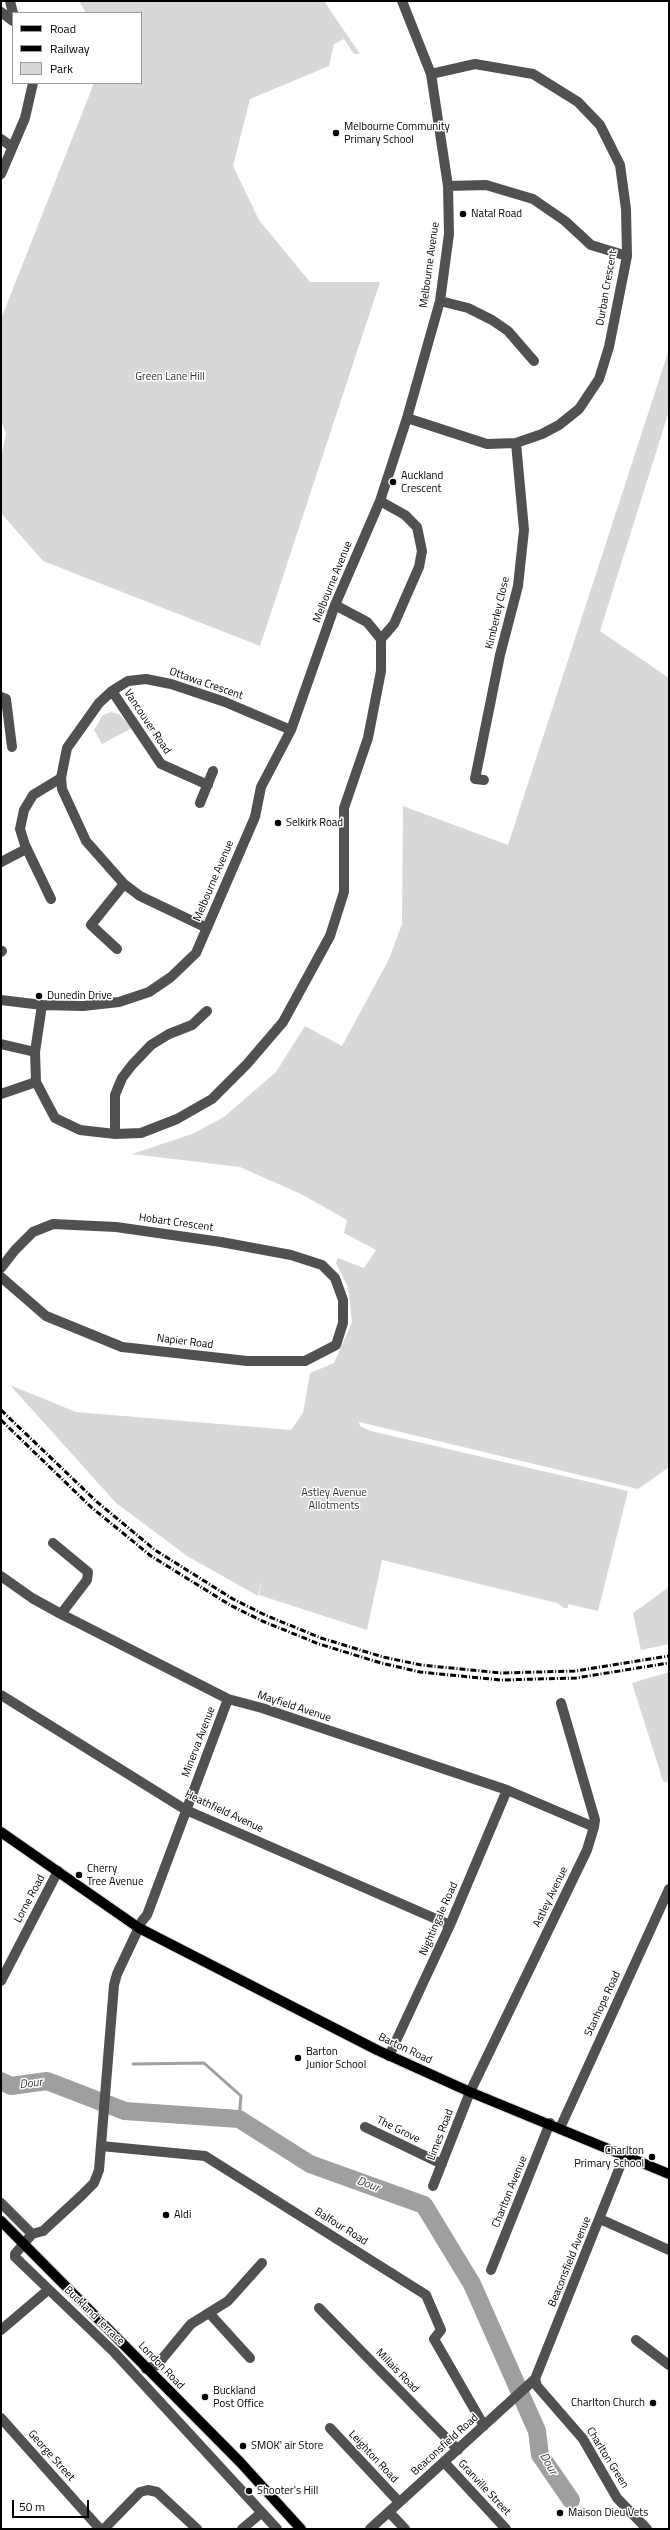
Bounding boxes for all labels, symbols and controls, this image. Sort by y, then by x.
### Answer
legend [12,12,142,84]
text: Road [50,19,76,38]
text: Railway [50,39,90,58]
text: Park [50,59,73,78]
place label: Melbourne Community Primary School [344,120,450,146]
marker: Melbourne Community Primary School [331,128,341,138]
place label: Natal Road [471,207,522,221]
marker: Natal Road [458,209,468,219]
street label: Melbourne Avenue [417,221,443,309]
street label: Durban Crescent [594,249,620,327]
park label: Green Lane Hill [135,370,205,384]
place label: Auckland Crescent [401,469,443,495]
marker: Auckland Crescent [388,477,398,487]
street label: Melbourne Avenue [311,539,355,625]
street label: Kimberley Close [483,576,513,650]
street label: Ottawa Crescent [167,665,245,703]
street label: Vancouver Road [121,687,173,757]
place label: Selkirk Road [286,816,343,830]
marker: Selkirk Road [273,818,283,828]
street label: Melbourne Avenue [191,838,237,924]
place label: Dunedin Drive [47,989,112,1003]
marker: Dunedin Drive [34,991,44,1001]
street label: Hobart Crescent [138,1211,214,1235]
street label: Napier Road [156,1332,214,1352]
park label: Astley Avenue Allotments [301,1486,367,1512]
street label: Mayfield Avenue [255,1689,333,1725]
street label: Minerva Avenue [179,1705,219,1779]
street label: Heathfield Avenue [183,1788,265,1836]
place label: Cherry Tree Avenue [87,1862,143,1888]
street label: Astley Avenue [531,1865,571,1929]
marker: Cherry Tree Avenue [74,1870,84,1880]
street label: Lorne Road [12,1873,48,1925]
street label: Nightingale Road [417,1880,461,1958]
street label: Stanhope Road [582,1969,624,2039]
street label: Barton Road [376,2031,434,2067]
place label: Barton Junior School [306,2045,366,2071]
marker: Barton Junior School [293,2053,303,2063]
water label: Dour [19,2075,43,2093]
street label: Limes Road [425,2108,457,2162]
street label: The Grove [374,2114,422,2146]
place label: Charlton Primary School [574,2144,644,2170]
marker: Charlton Primary School [647,2152,657,2162]
street label: Charlton Avenue [490,2154,530,2230]
water label: Dour [355,2174,381,2196]
street label: Balfour Road [312,2205,370,2249]
place label: Aldi [174,2208,191,2222]
marker: Aldi [161,2210,171,2220]
street label: Beaconsfield Avenue [546,2215,594,2309]
street label: Buckland Terrace [61,2284,127,2348]
street label: London Road [135,2340,187,2392]
street label: Millais Road [373,2346,421,2396]
place label: Buckland Post Office [213,2384,264,2410]
marker: Buckland Post Office [200,2392,210,2402]
place label: Charlton Church [571,2396,645,2410]
marker: Charlton Church [648,2398,658,2408]
street label: Beaconsfield Road [409,2411,481,2479]
street label: Charlton Green [583,2425,631,2491]
street label: George Street [25,2428,77,2484]
street label: Leighton Road [345,2428,401,2486]
place label: SMOK' air Store [251,2439,323,2453]
marker: SMOK' air Store [238,2441,248,2451]
water label: Dour [536,2450,560,2478]
street label: Granville Street [455,2458,513,2518]
place label: Shooter's Hill [257,2484,318,2498]
marker: Shooter's Hill [244,2486,254,2496]
scale bar [14,2492,91,2518]
text: 50 m [19,2497,45,2516]
place label: Maison Dieu Vets [568,2506,648,2520]
marker: Maison Dieu Vets [555,2508,565,2518]

